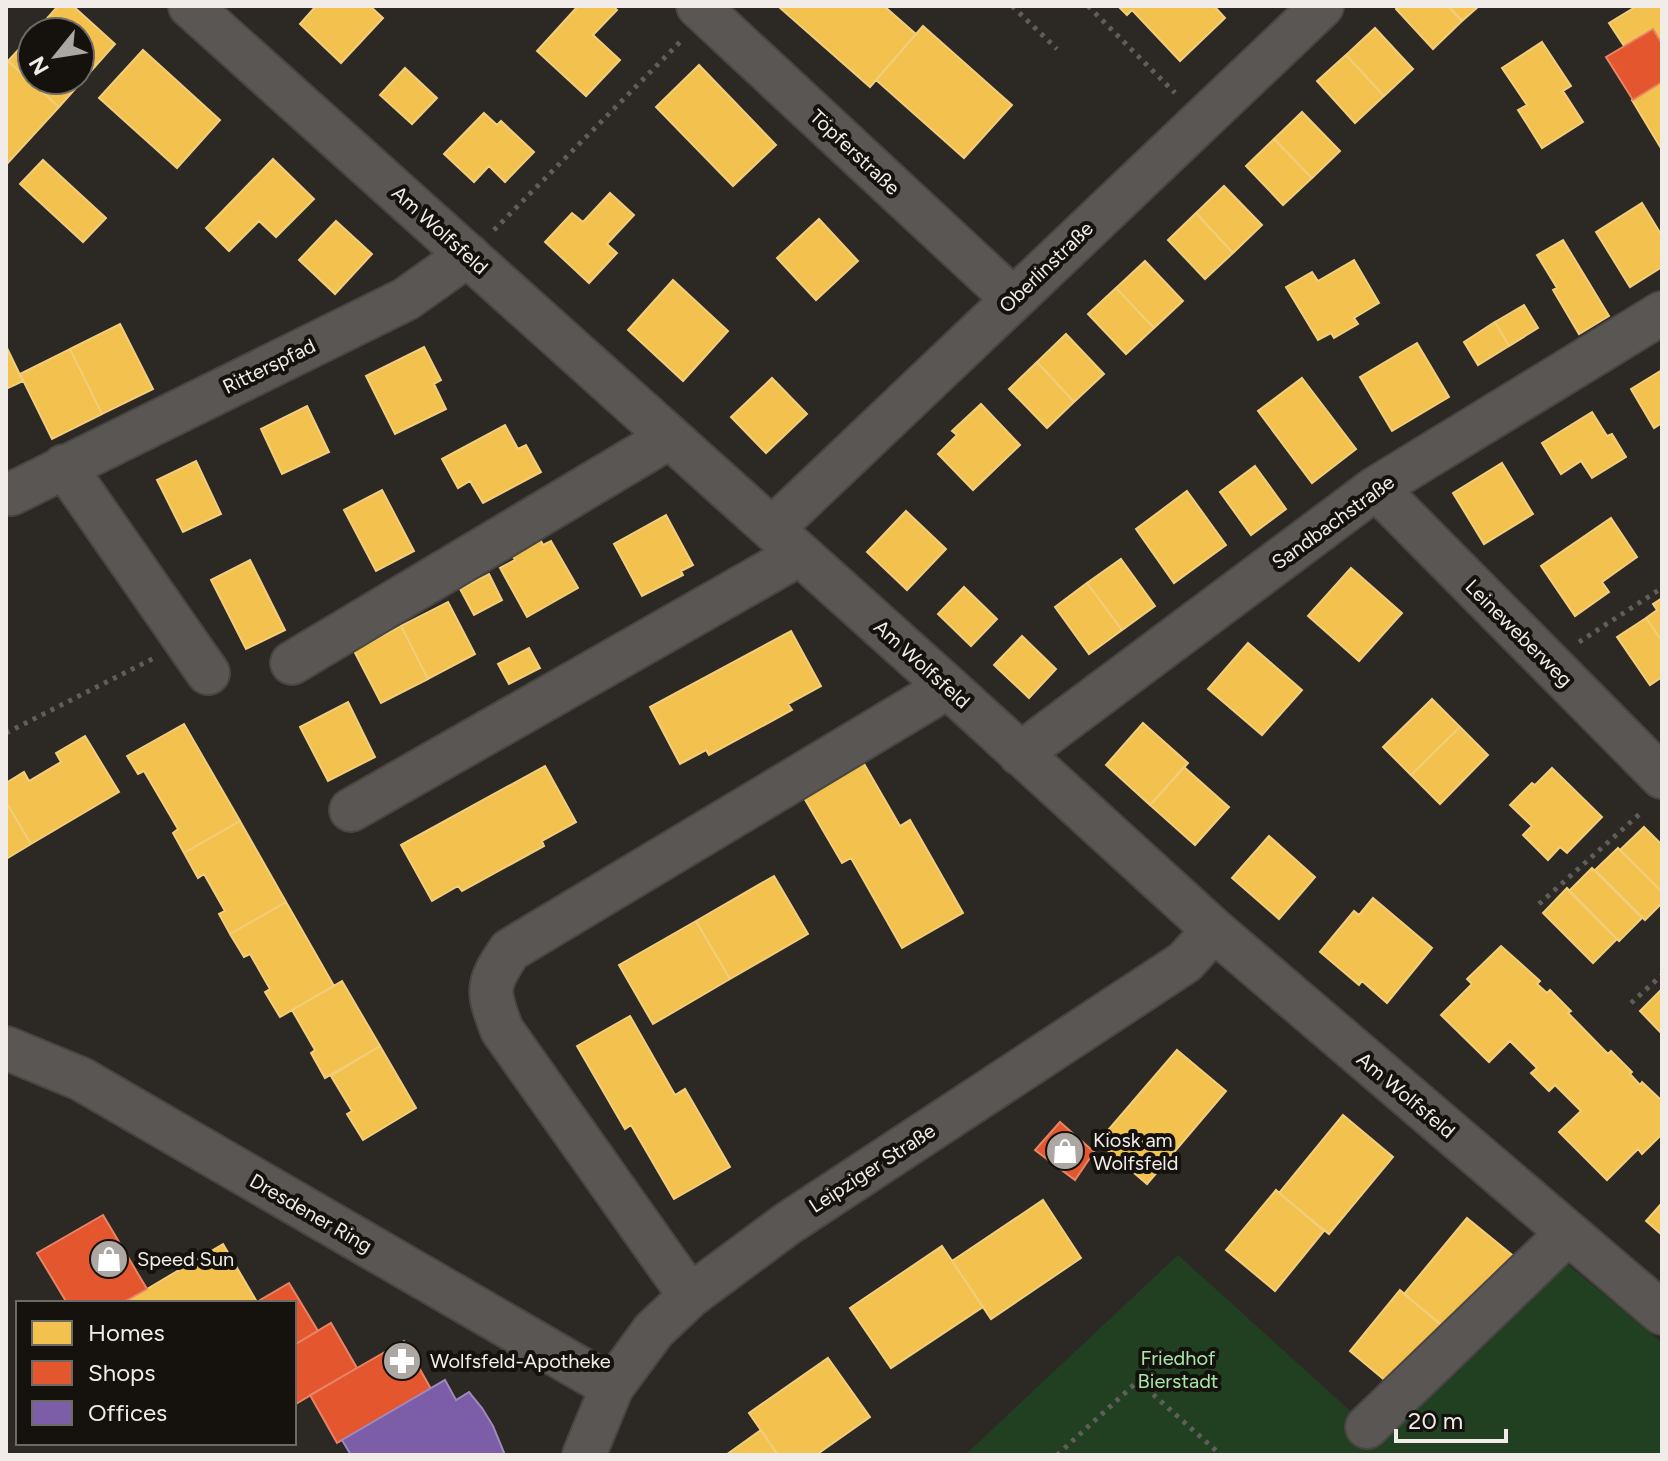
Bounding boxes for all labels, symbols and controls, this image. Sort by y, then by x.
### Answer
north arrow [16,16,96,96]
text: N [23,52,55,80]
street label: Töpferstraße [805,104,905,200]
street label: Am Wolfsfeld [387,181,493,279]
street label: Oberlinstraße [994,216,1098,318]
street label: Ritterspfad [219,333,319,399]
street label: Sandbachstraße [1267,470,1399,574]
street label: Leineweberweg [1460,574,1578,692]
street label: Am Wolfsfeld [869,615,975,713]
street label: Am Wolfsfeld [1352,1047,1460,1143]
street label: Leipziger Straße [804,1118,940,1218]
place label: Kiosk am Wolfsfeld [1093,1128,1178,1175]
shop icon: Kiosk am Wolfsfeld [1044,1130,1086,1172]
street label: Dresdener Ring [246,1168,376,1258]
shop icon: Speed Sun [88,1238,130,1280]
place label: Speed Sun [137,1247,234,1271]
legend [16,1301,296,1445]
text: Homes [88,1318,165,1347]
pharmacy icon: Wolfsfeld-Apotheke [381,1340,423,1382]
park label: Friedhof Bierstadt [1138,1346,1218,1393]
place label: Wolfsfeld-Apotheke [430,1349,611,1373]
text: Shops [88,1358,155,1387]
scale bar [1396,1393,1506,1443]
text: Offices [88,1398,167,1427]
text: 20 m [1408,1406,1463,1435]

